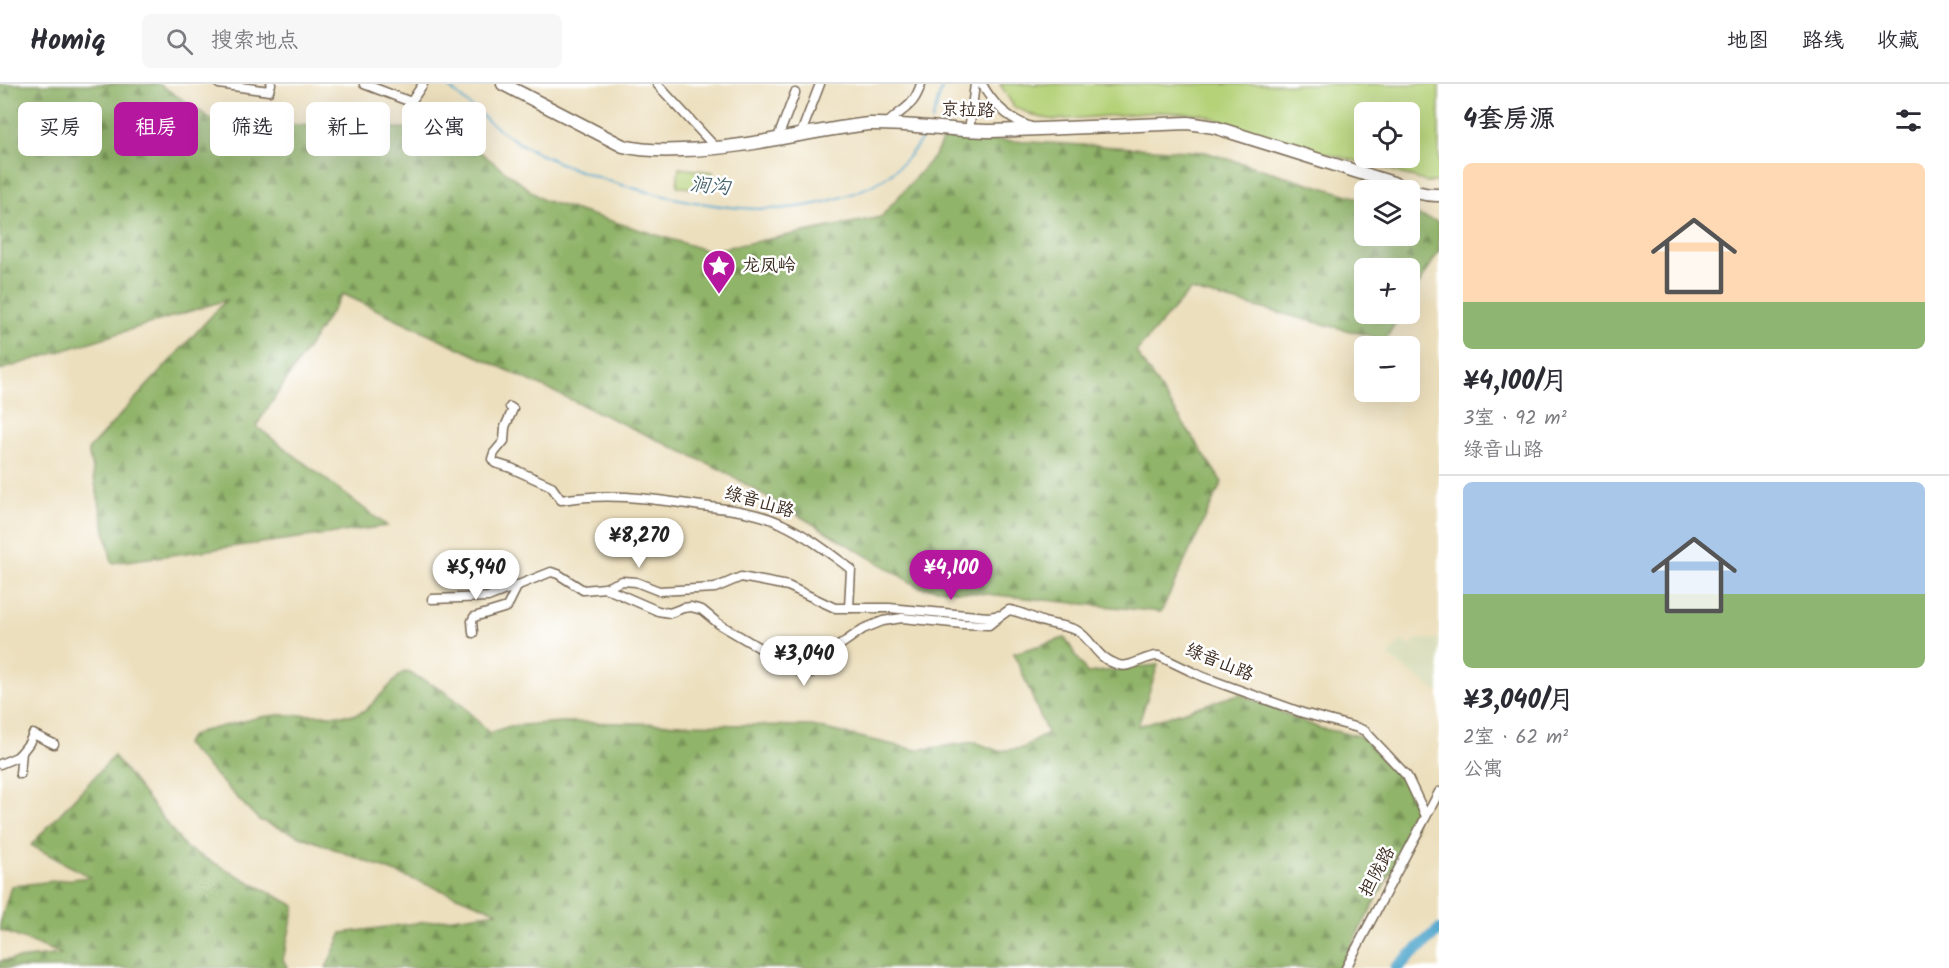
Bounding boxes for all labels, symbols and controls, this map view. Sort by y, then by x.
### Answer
search box [142,14,562,68]
text: Homiq [30,19,106,64]
text: 搜索地点 [211,24,299,59]
icon: search [163,25,196,58]
text: 地图 [1727,25,1769,58]
text: 路线 [1802,25,1844,58]
text: 收藏 [1877,25,1919,58]
street label: 京拉路 [941,96,995,126]
text: 4套房源 [1463,99,1555,141]
chip: 买房 [18,102,102,156]
chip: 租房 [114,102,198,156]
chip: 筛选 [210,102,294,156]
chip: 新上 [306,102,390,156]
chip: 公寓 [402,102,486,156]
map controls [1354,102,1420,402]
button: locate [1354,102,1420,168]
icon: filters [1892,104,1925,137]
water label: 涧沟 [688,169,734,205]
button: layers [1354,180,1420,246]
icon: home [1640,202,1748,310]
place icon: 龙凤岭 [701,248,737,295]
place label: 龙凤岭 [742,252,796,281]
button: + [1354,258,1420,324]
button: − [1354,336,1420,402]
text: ¥4,100/月 [1463,361,1568,403]
text: 3室 · 92 m² [1463,403,1567,435]
text: 绿音山路 [1463,435,1543,467]
street label: 绿音山路 [720,479,798,527]
pin: ¥8,270 [590,518,688,569]
text: ¥8,270 [609,521,669,553]
icon: home [1640,521,1748,629]
pin: ¥5,940 [427,550,525,601]
pin: ¥4,100 [902,550,1000,601]
text: ¥5,940 [447,553,505,585]
text: ¥4,100 [924,553,979,585]
pin: ¥3,040 [755,636,853,687]
street label: 绿音山路 [1180,636,1258,690]
text: ¥3,040 [774,639,834,671]
text: ¥3,040/月 [1463,680,1574,722]
text: 2室 · 62 m² [1463,722,1568,754]
text: 公寓 [1463,754,1503,786]
street label: 担陇路 [1353,841,1403,903]

